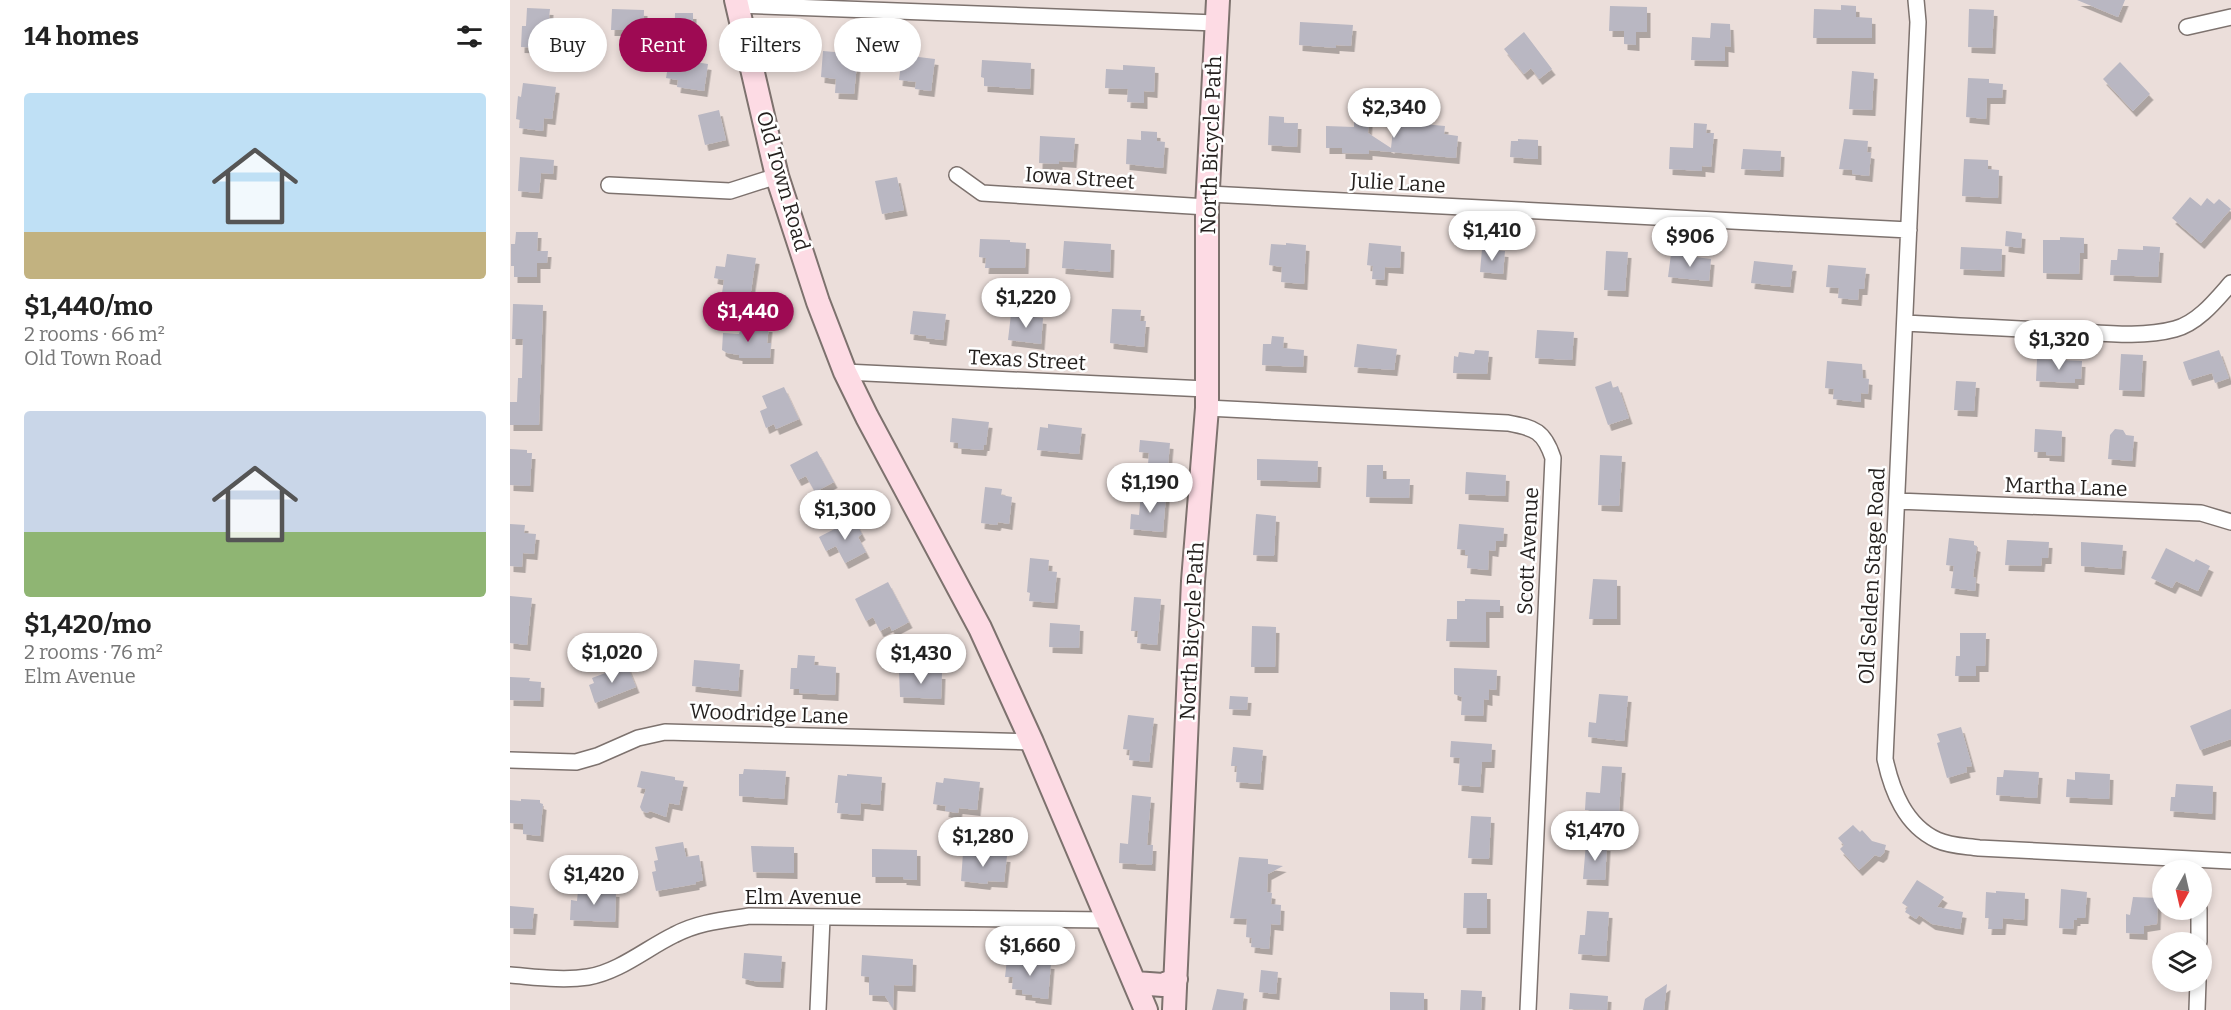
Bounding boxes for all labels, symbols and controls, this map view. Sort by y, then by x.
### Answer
chip: Buy [528,18,607,72]
chip: Rent [619,18,707,72]
chip: Filters [719,18,822,72]
chip: New [834,18,921,72]
icon: filters [453,20,486,53]
text: 14 homes [24,21,139,52]
street label: North Bicycle Path [1195,55,1227,235]
pin: $2,340 [1345,88,1443,139]
text: $2,340 [1362,95,1426,119]
street label: Old Town Road [751,108,815,254]
icon: home [201,132,309,240]
street label: Iowa Street [1024,161,1136,195]
street label: Julie Lane [1349,167,1446,198]
pin: $1,410 [1443,211,1541,262]
pin: $906 [1654,217,1726,268]
text: $1,410 [1463,218,1521,242]
text: $906 [1666,224,1714,248]
pin: $1,220 [977,278,1075,329]
text: $1,220 [996,285,1056,309]
text: $1,440/mo [24,291,153,322]
pin: $1,440 [699,292,797,343]
text: $1,440 [717,299,779,323]
pin: $1,320 [2010,320,2108,371]
text: 2 rooms · 66 m² [24,322,165,346]
text: $1,320 [2028,327,2090,351]
street label: Texas Street [967,344,1087,376]
text: Old Town Road [24,346,162,370]
icon: home [201,450,309,558]
pin: $1,190 [1101,463,1199,514]
street label: Old Selden Stage Road [1853,467,1891,685]
text: $1,190 [1121,470,1179,494]
street label: Martha Lane [2004,472,2128,502]
street label: Scott Avenue [1512,486,1544,616]
pin: $1,300 [796,490,894,541]
text: $1,300 [814,497,876,521]
street label: North Bicycle Path [1174,541,1210,721]
text: $1,420/mo [24,609,152,640]
pin: $1,020 [563,633,661,684]
pin: $1,430 [872,634,970,685]
text: 2 rooms · 76 m² [24,640,163,664]
text: $1,020 [581,640,643,664]
text: $1,430 [890,641,952,665]
text: Elm Avenue [24,664,136,688]
street label: Woodridge Lane [689,698,849,730]
pin: $1,470 [1546,811,1644,862]
pin: $1,280 [934,817,1032,868]
text: $1,470 [1565,818,1625,842]
text: $1,280 [952,824,1014,848]
pin: $1,420 [545,855,643,906]
north arrow [2152,860,2212,920]
map controls [2152,860,2212,992]
text: $1,420 [563,862,625,886]
street label: Elm Avenue [744,884,862,910]
pin: $1,660 [981,926,1079,977]
button: layers [2152,932,2212,992]
text: $1,660 [999,933,1061,957]

